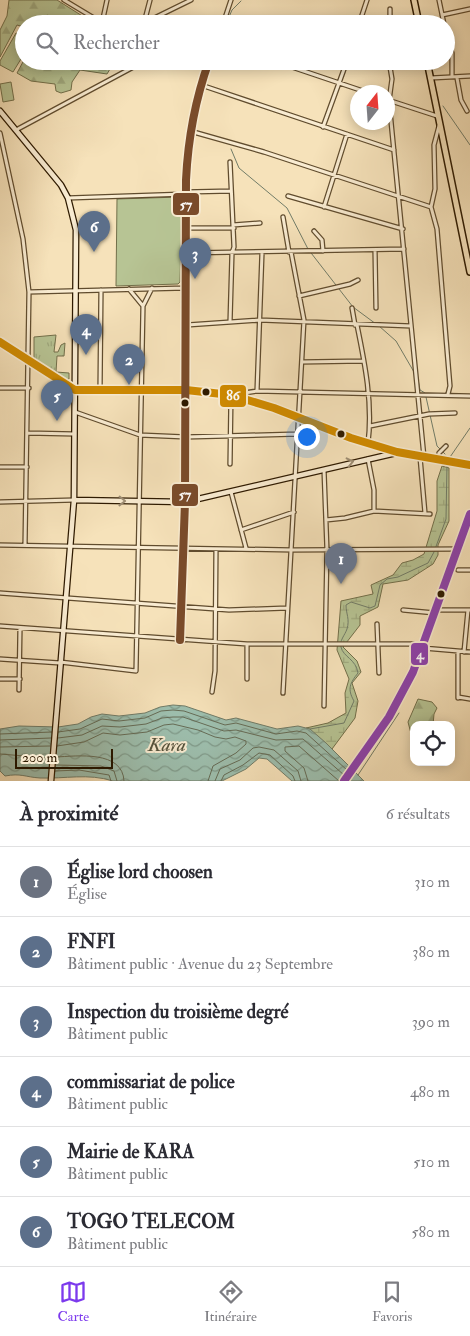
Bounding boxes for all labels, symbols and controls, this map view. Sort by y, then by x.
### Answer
search box [15,15,455,70]
icon: search [33,29,61,57]
text: Rechercher [73,31,160,55]
north arrow [350,85,395,130]
line badge: 57 [172,192,200,216]
text: 57 [180,196,193,213]
pin: 6 [78,211,110,252]
pin: 3 [179,238,211,279]
pin: 4 [70,314,102,355]
pin: 2 [113,344,145,385]
pin: 5 [41,380,73,421]
line badge: 86 [219,384,247,408]
unlabelled marker [201,387,211,397]
text: 86 [226,387,241,404]
unlabelled marker [180,398,190,408]
your location [294,424,320,450]
unlabelled marker [336,429,346,439]
one-way arrow [346,457,355,468]
line badge: 57 [171,483,199,507]
text: 57 [179,486,192,503]
one-way arrow [119,496,127,506]
pin: 1 [325,543,357,584]
unlabelled marker [436,589,446,599]
line badge: 4 [410,642,429,666]
text: 4 [415,646,425,663]
map controls [410,721,455,766]
button: locate [410,721,455,766]
water label: Kara [147,733,186,757]
scale bar [15,746,112,769]
text: 200 m [22,749,57,766]
text: À proximité [20,800,118,827]
text: 6 résultats [386,804,450,824]
text: Église lord choosen [67,860,213,884]
text: 1 [33,872,39,892]
text: 310 m [414,872,450,892]
text: Église [67,884,107,904]
text: FNFI [67,930,116,954]
text: 2 [32,942,40,962]
text: 380 m [412,942,450,962]
text: Bâtiment public · Avenue du 23 Septembre [67,954,333,974]
text: Inspection du troisième degré [67,1000,288,1024]
text: 3 [33,1012,39,1032]
text: 390 m [412,1012,450,1032]
text: Bâtiment public [67,1024,168,1044]
text: commissariat de police [67,1070,235,1094]
text: 4 [32,1082,40,1102]
text: 480 m [410,1082,450,1102]
text: Bâtiment public [67,1094,168,1114]
text: Mairie de KARA [67,1140,194,1164]
text: 5 [32,1152,40,1172]
text: 510 m [413,1152,450,1172]
text: Bâtiment public [67,1164,168,1184]
text: TOGO TELECOM [67,1210,235,1234]
text: 6 [32,1222,40,1242]
text: 580 m [411,1222,450,1242]
text: Bâtiment public [67,1234,168,1254]
tab: Carte [58,1278,89,1325]
tab: Itinéraire [204,1278,257,1325]
tab: Favoris [372,1278,412,1325]

